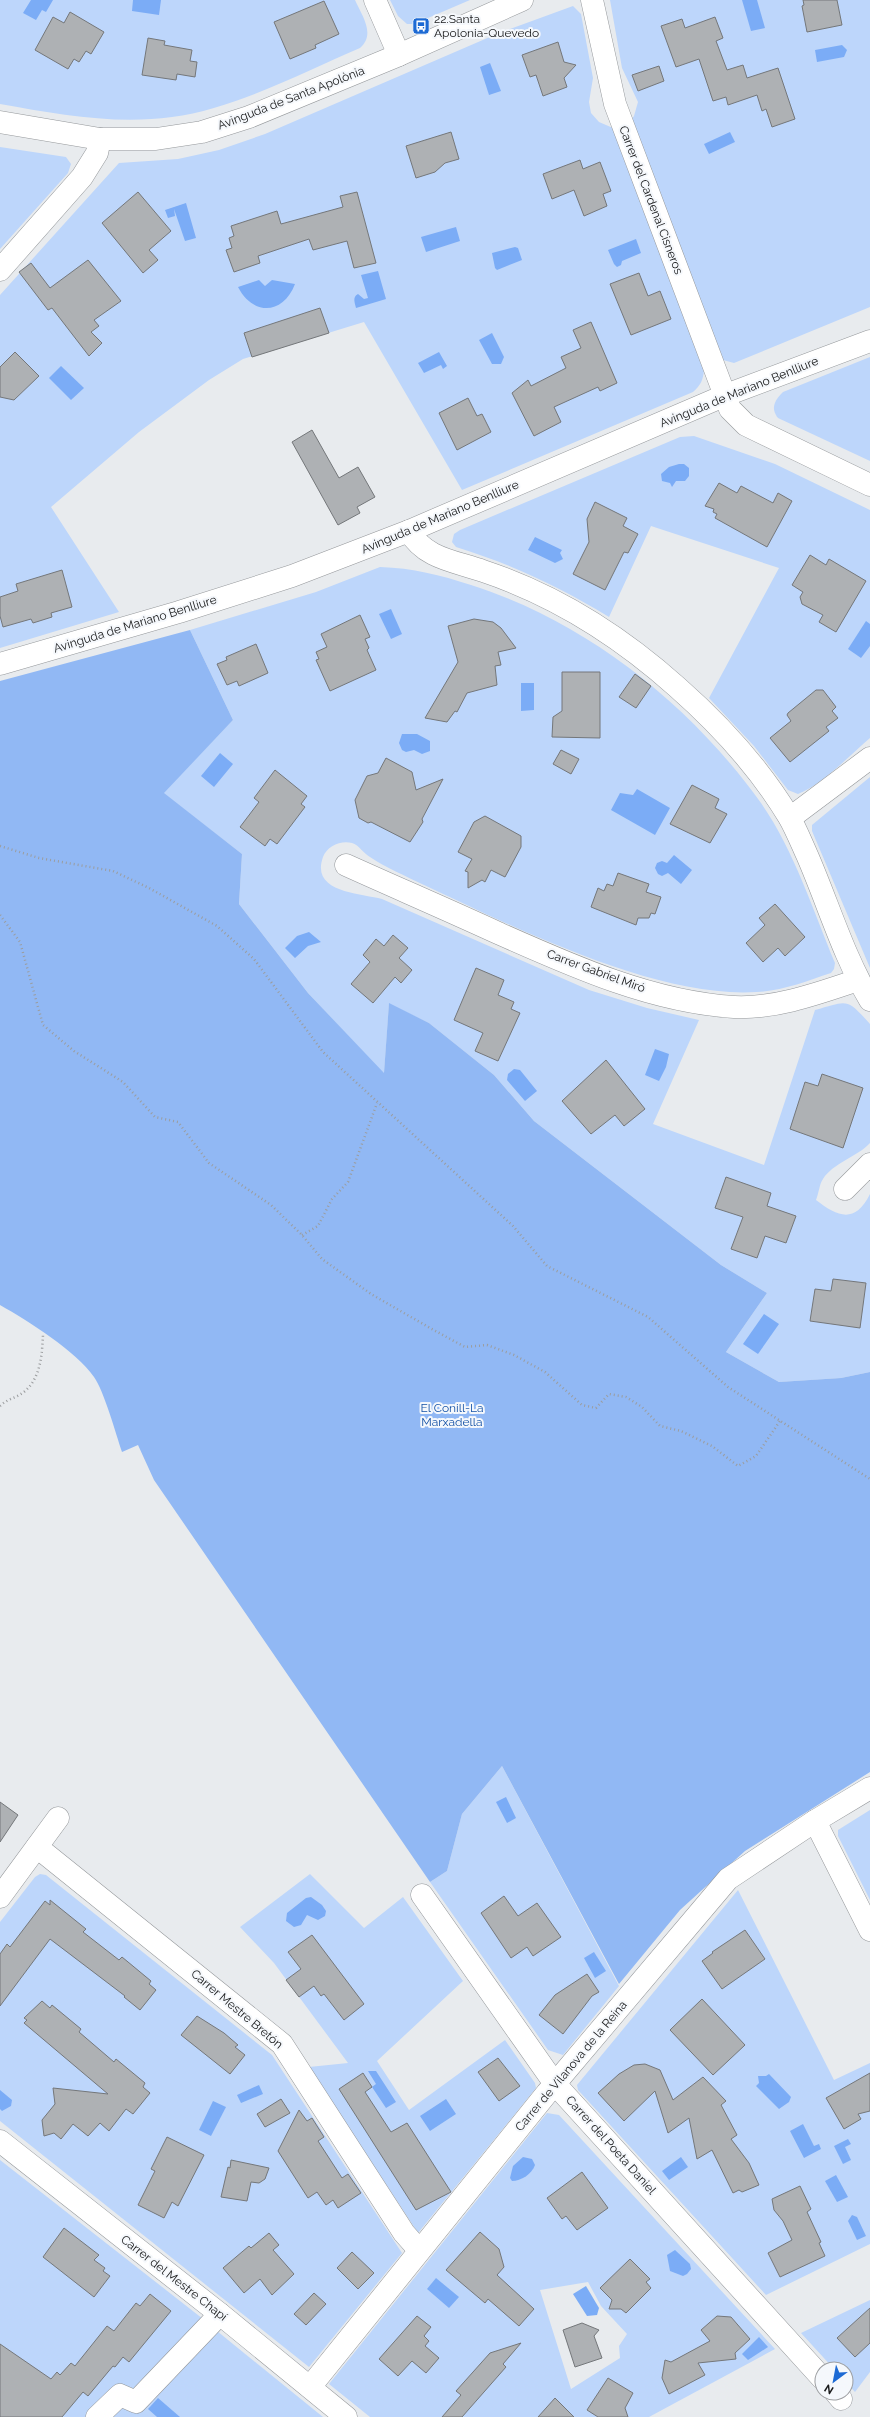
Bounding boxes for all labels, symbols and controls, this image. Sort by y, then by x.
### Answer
place label: 22.Santa Apolonia-Quevedo [434,12,539,40]
bus stop icon: 22.Santa Apolonia-Quevedo [411,16,431,36]
street label: Avinguda de Santa Apolònia [216,63,366,133]
street label: Carrer del Cardenal Cisneros [616,124,686,276]
street label: Avinguda de Mariano Benlliure [658,354,820,430]
street label: Avinguda de Mariano Benlliure [359,477,521,557]
street label: Avinguda de Mariano Benlliure [52,592,218,656]
street label: Carrer Gabriel Miró [545,947,647,995]
park label: El Conill-La Marxadella [420,1401,484,1429]
street label: Carrer Mestre Bretón [188,1967,286,2051]
street label: Carrer de Vilanova de la Reina [512,1998,630,2134]
street label: Carrer del Poeta Daniel [563,2093,659,2198]
street label: Carrer del Mestre Chapí [118,2232,230,2324]
north arrow [814,2361,854,2401]
text: N [822,2381,836,2397]

